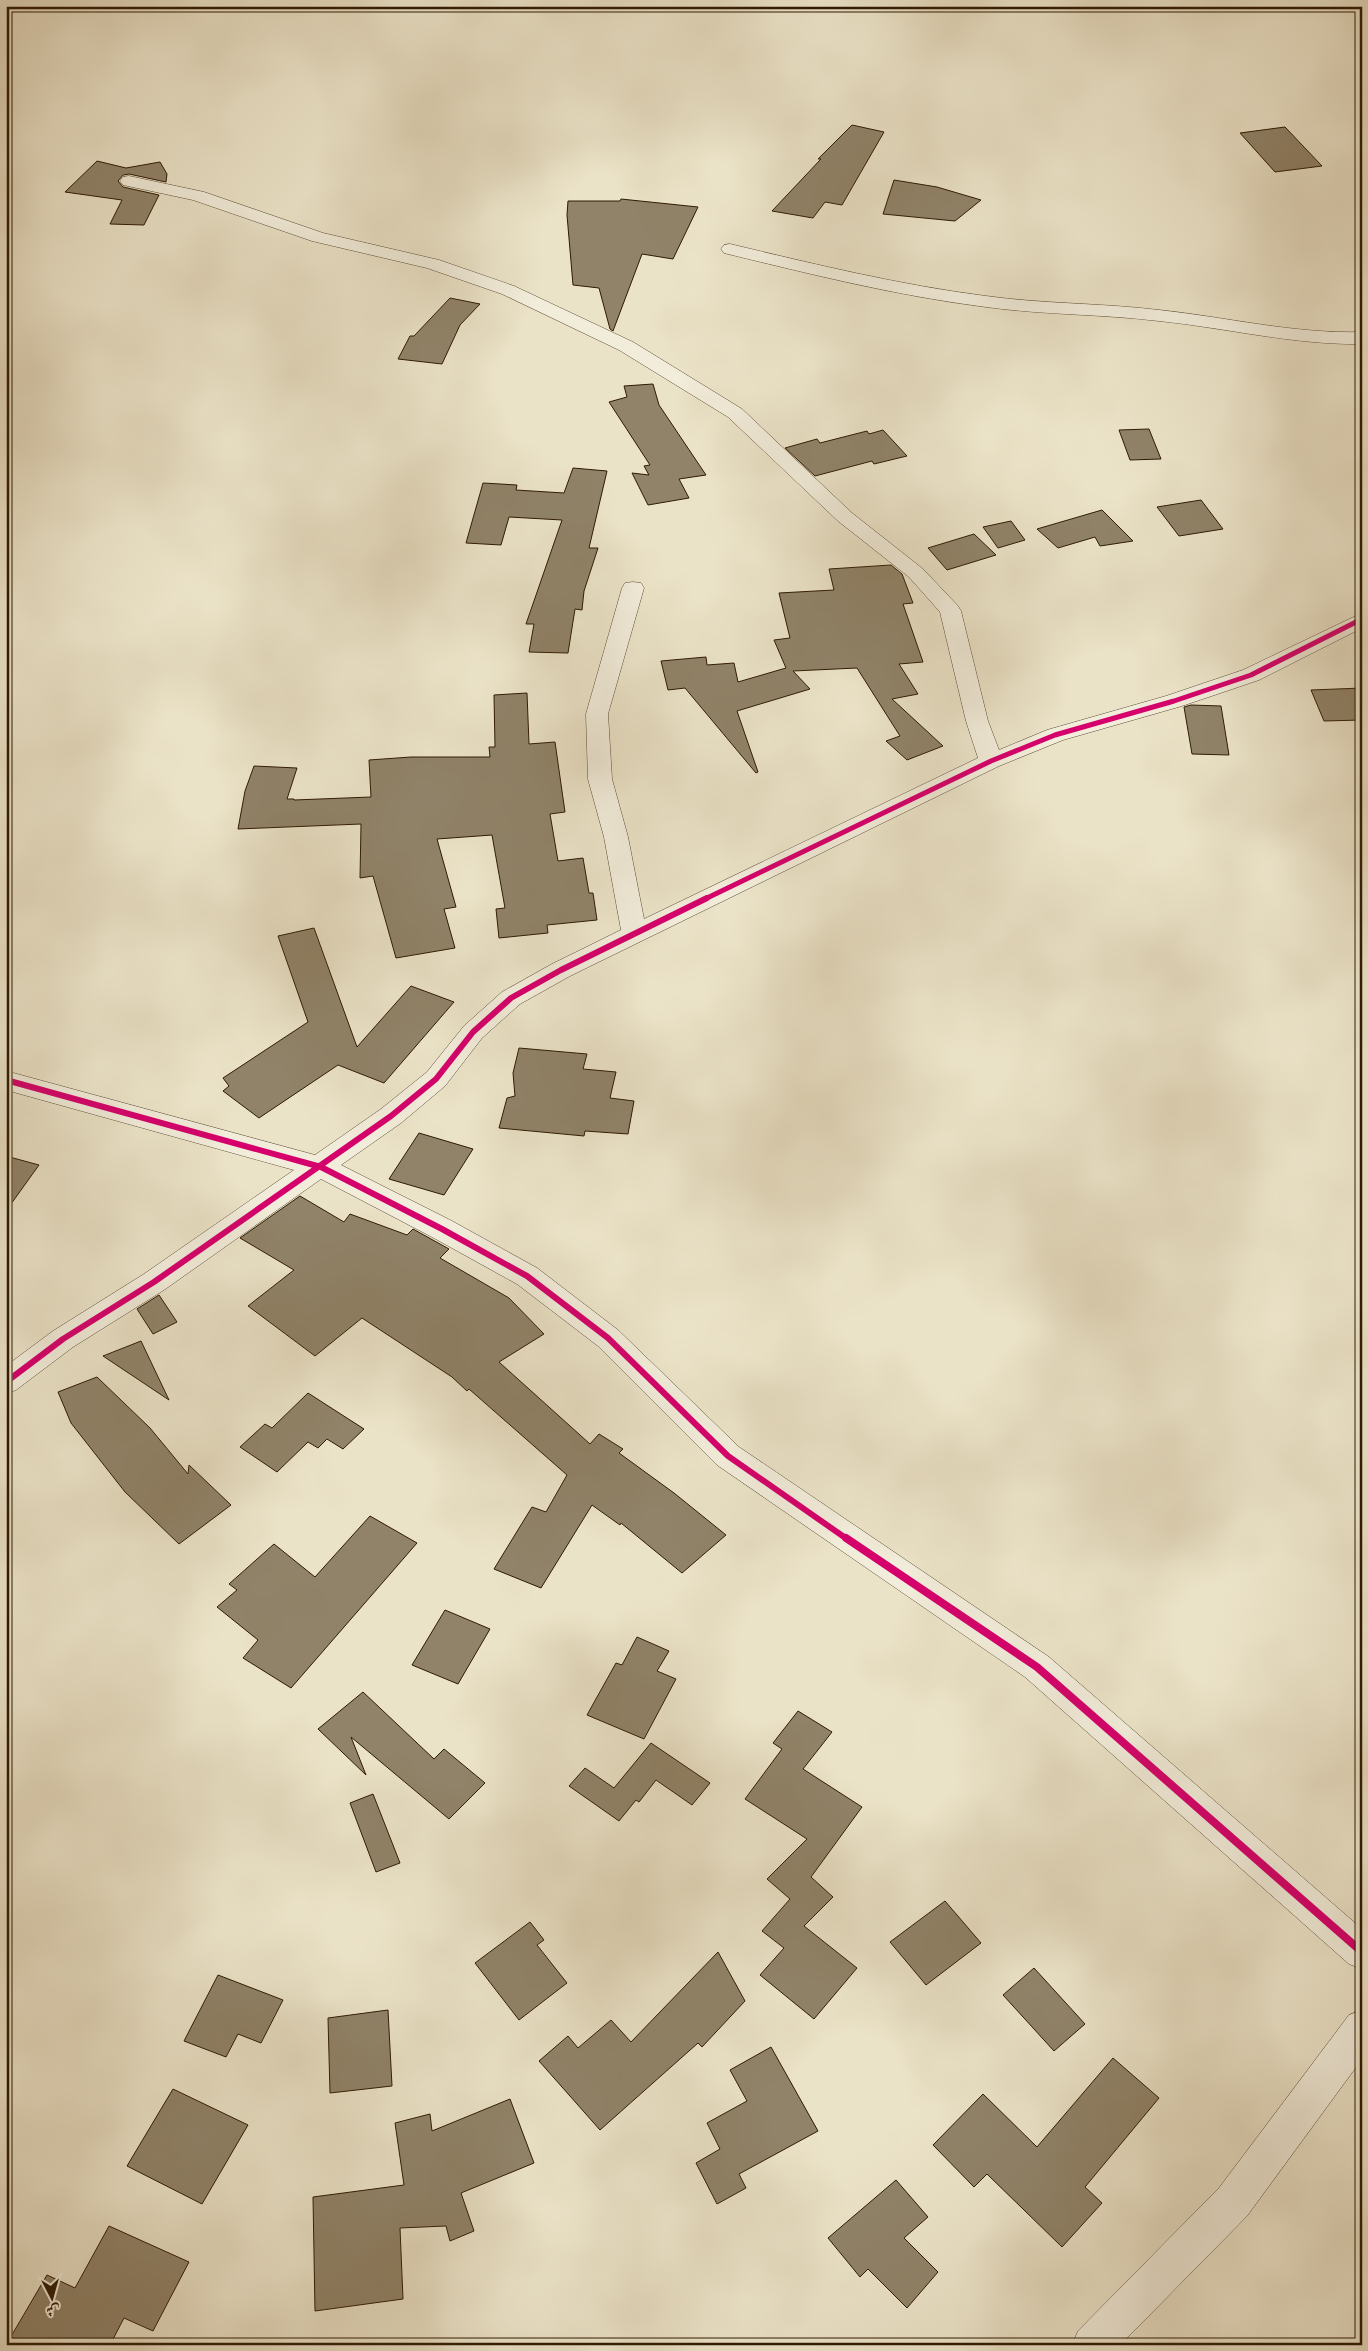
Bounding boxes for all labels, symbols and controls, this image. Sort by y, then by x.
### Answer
north arrow [28,2274,78,2324]
text: ش [45,2301,61,2321]

